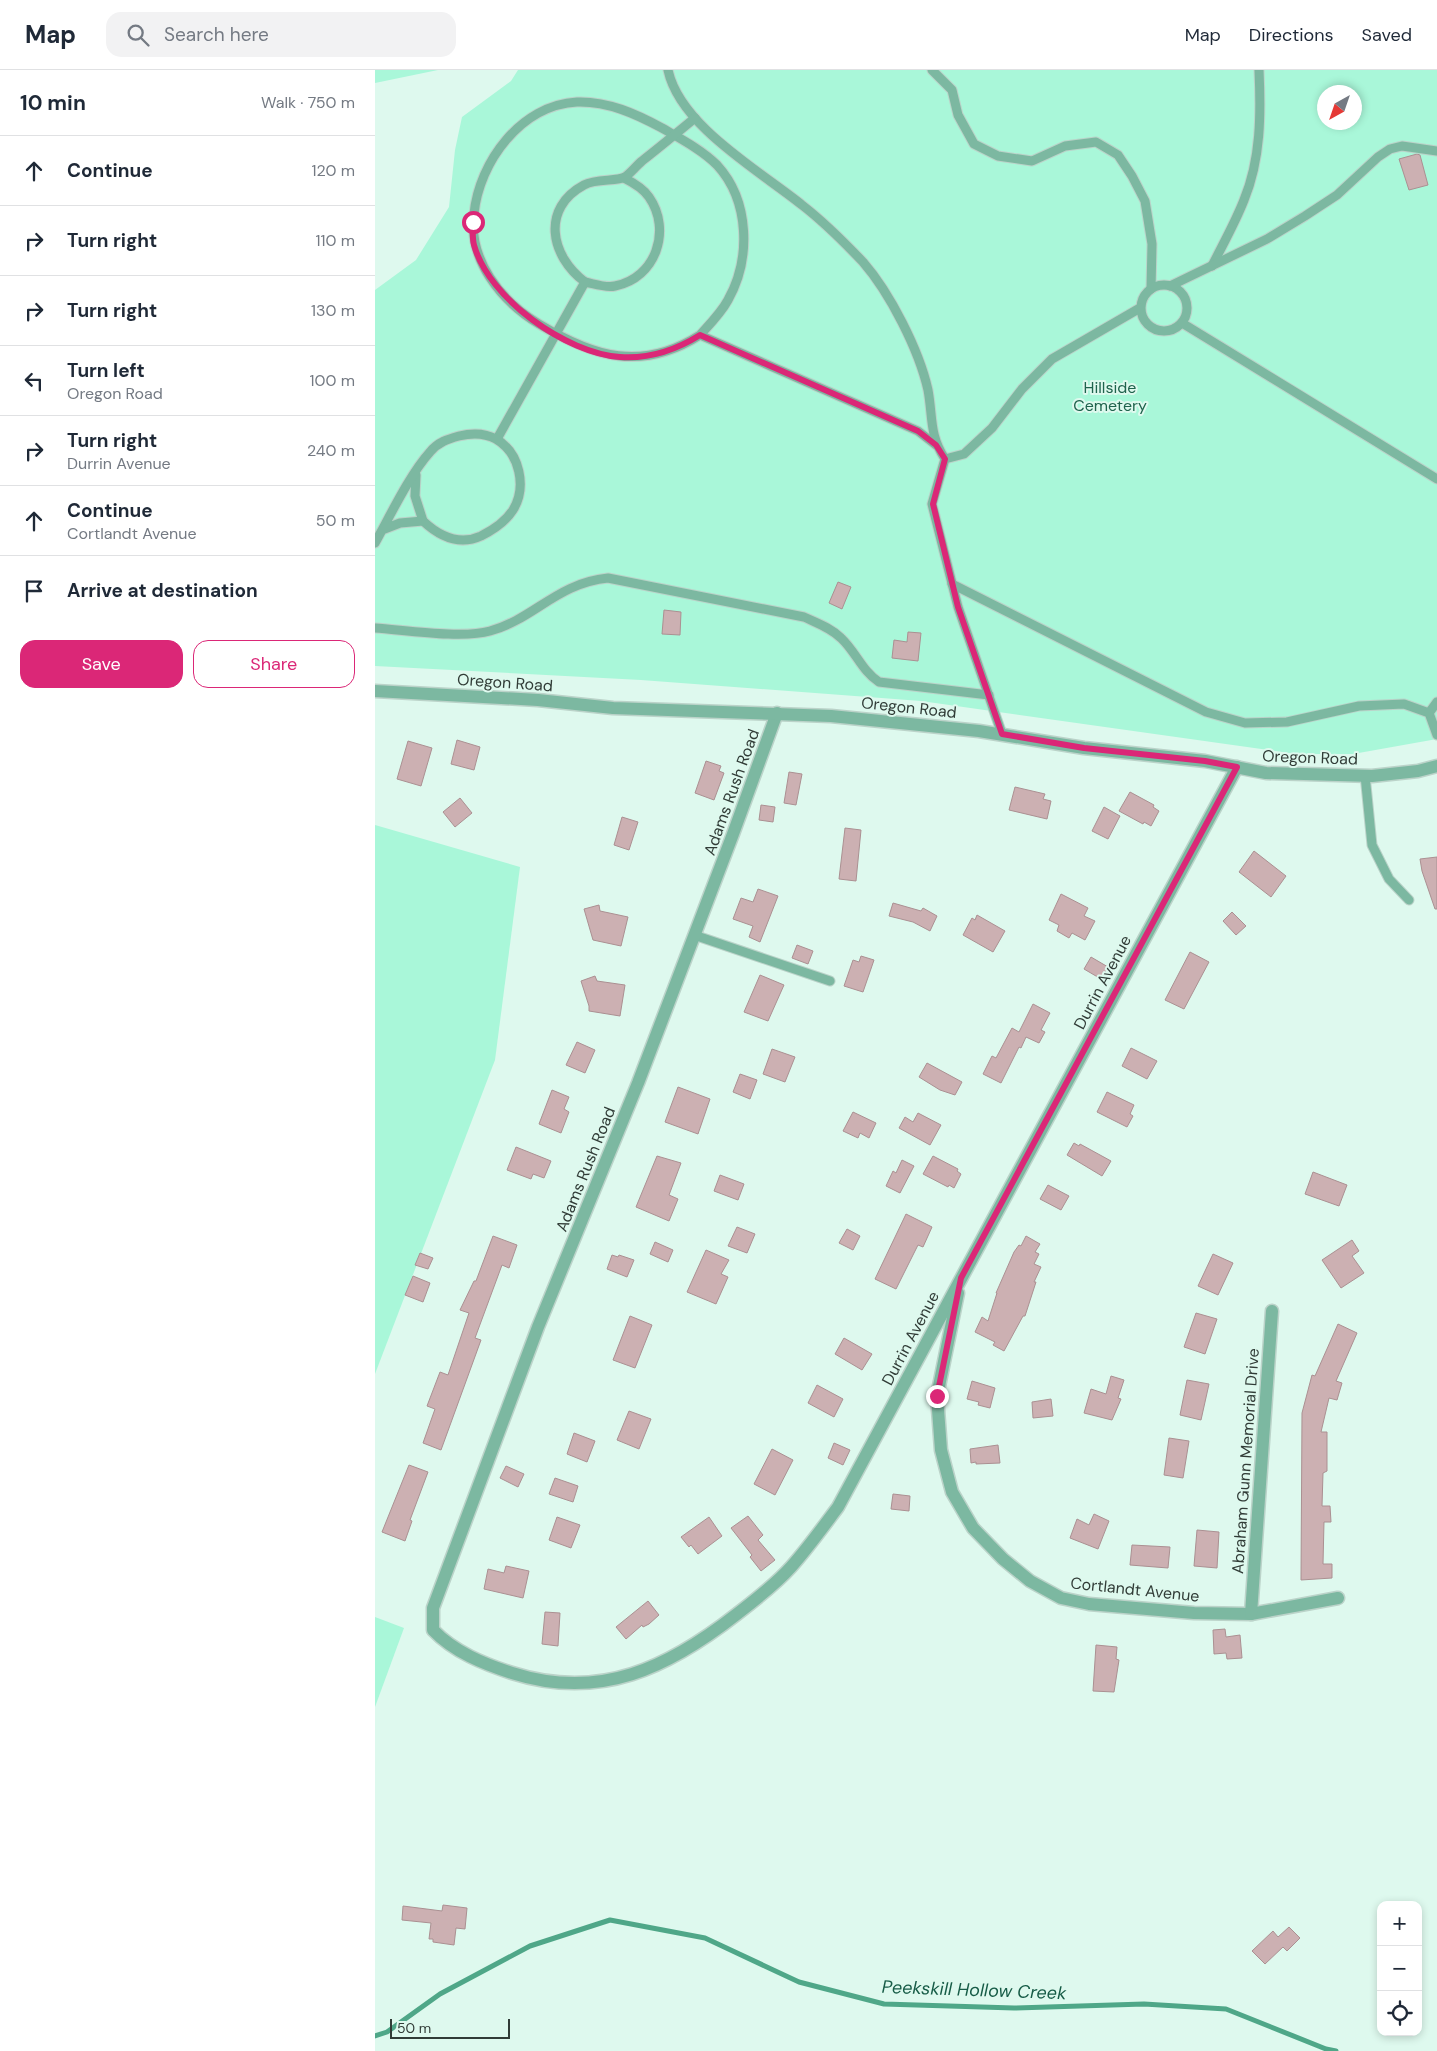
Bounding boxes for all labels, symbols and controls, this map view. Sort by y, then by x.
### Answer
search box [106,12,456,57]
text: Map [25,19,76,50]
icon: search [124,21,152,49]
text: Search here [164,22,269,47]
text: Map [1185,23,1221,47]
text: Directions [1249,23,1334,47]
text: Saved [1362,23,1412,47]
north arrow [1317,85,1362,130]
text: 10 min [20,89,86,117]
text: Walk · 750 m [261,92,355,113]
icon: ahead [20,157,48,185]
text: Continue [67,158,153,183]
text: 120 m [311,160,355,181]
route start [462,211,485,234]
icon: right [20,227,48,255]
text: Turn right [67,228,157,253]
text: 110 m [316,230,355,251]
icon: right [20,297,48,325]
text: Turn right [67,298,157,323]
text: 130 m [311,300,355,321]
text: Turn left [67,358,145,383]
icon: left [20,367,48,395]
text: 100 m [310,370,355,391]
park label: Hillside Cemetery [1073,377,1147,416]
text: Oregon Road [67,383,163,404]
text: Turn right [67,428,157,453]
icon: right [20,437,48,465]
text: 240 m [307,440,355,461]
text: Durrin Avenue [67,453,171,474]
text: Continue [67,498,153,523]
icon: ahead [20,507,48,535]
text: 50 m [316,510,355,531]
text: Cortlandt Avenue [67,523,197,544]
icon: arrive [20,577,48,605]
text: Arrive at destination [67,578,258,603]
button: Save [20,640,183,688]
button: Share [193,640,355,688]
street label: Oregon Road [456,669,553,696]
street label: Oregon Road [860,692,958,723]
street label: Adams Rush Road [699,726,764,858]
street label: Oregon Road [1262,745,1358,770]
street label: Durrin Avenue [1069,932,1136,1033]
street label: Adams Rush Road [551,1104,620,1235]
street label: Durrin Avenue [877,1288,944,1389]
street label: Abraham Gunn Memorial Drive [1227,1348,1264,1575]
route end [926,1385,949,1408]
street label: Cortlandt Avenue [1069,1572,1200,1607]
map controls [1377,1901,1422,2036]
button: + [1377,1901,1422,1946]
button: − [1377,1946,1422,1991]
water label: Peekskill Hollow Creek [881,1975,1067,2005]
button: locate [1377,1991,1422,2036]
scale bar [390,2016,510,2039]
text: 50 m [397,2019,431,2037]

